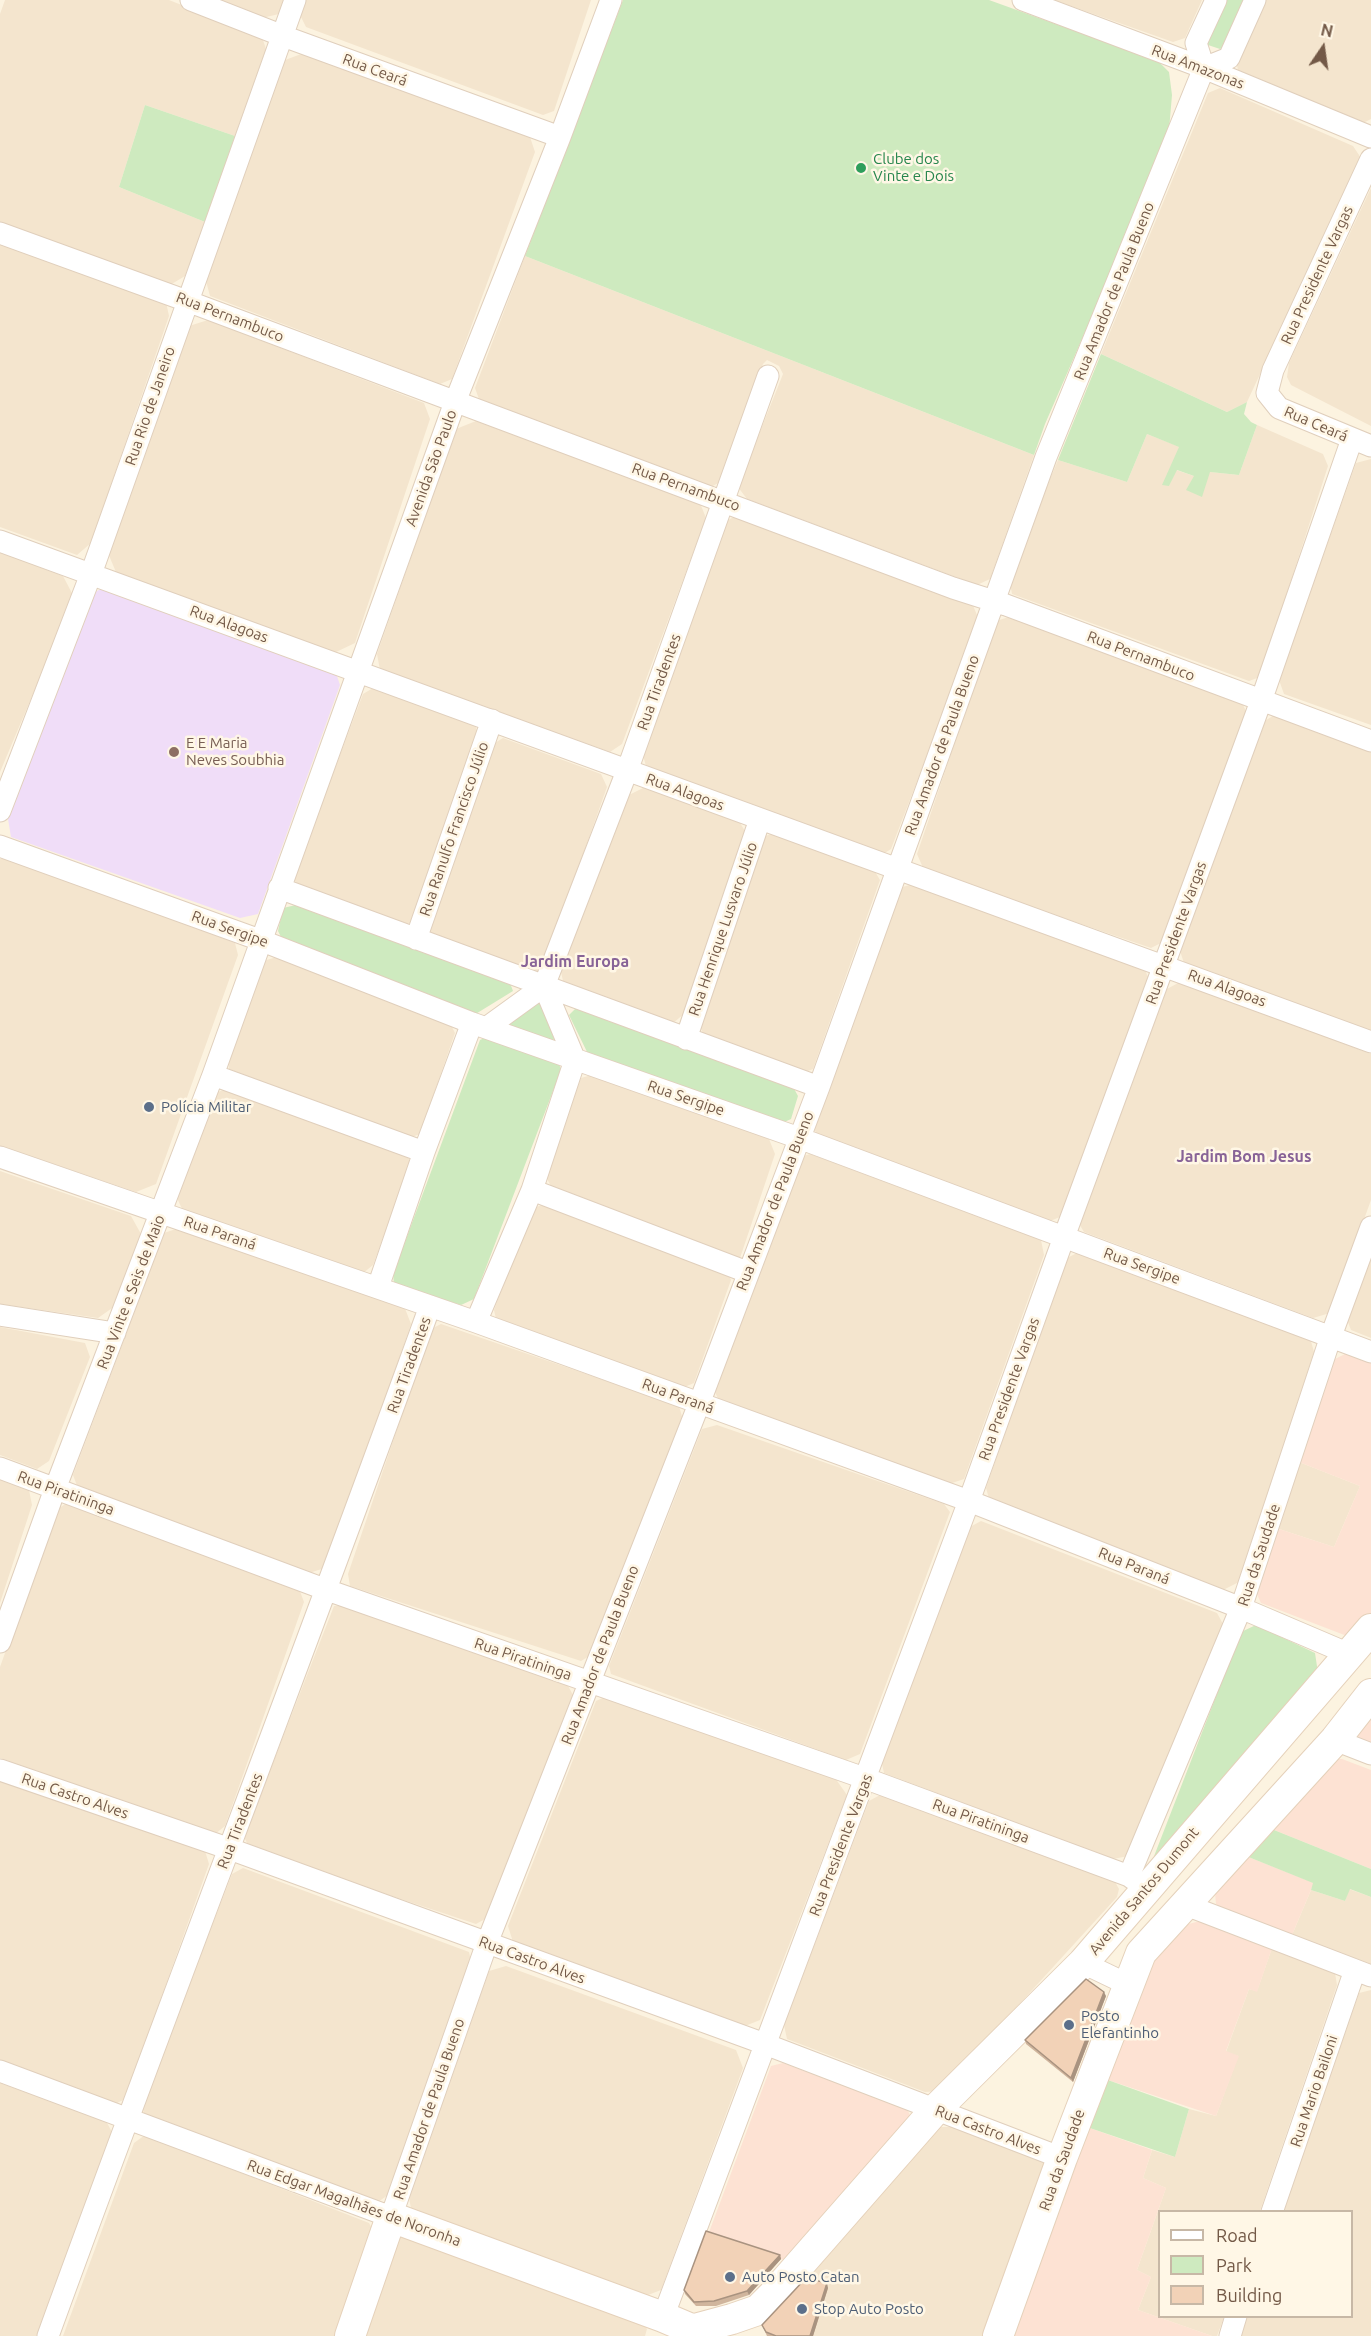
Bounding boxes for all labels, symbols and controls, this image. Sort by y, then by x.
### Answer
north arrow [1293,18,1353,78]
text: N [1319,20,1335,41]
street label: Rua Amazonas [1149,41,1247,93]
street label: Rua Ceará [340,50,410,90]
place label: Clube dos Vinte e Dois [873,150,954,185]
marker: Clube dos Vinte e Dois [854,161,868,175]
street label: Rua Amador de Paula Bueno [1070,199,1158,383]
street label: Rua Presidente Vargas [1277,203,1357,347]
street label: Rua Pernambuco [174,288,286,346]
street label: Rua Rio de Janeiro [121,344,179,468]
street label: Rua Ceará [1281,403,1351,445]
street label: Avenida São Paulo [402,407,460,529]
street label: Rua Pernambuco [629,459,743,515]
street label: Rua Alagoas [187,602,271,646]
street label: Rua Pernambuco [1085,627,1197,685]
street label: Rua Tiradentes [633,631,685,733]
street label: Rua Amador de Paula Bueno [901,652,983,838]
place label: E E Maria Neves Soubhia [186,734,284,769]
street label: Rua Ranulfo Francisco Júlio [416,739,492,919]
marker: E E Maria Neves Soubhia [167,745,181,759]
street label: Rua Alagoas [643,770,727,814]
street label: Rua Henrique Lusvaro Júlio [685,840,761,1018]
street label: Rua Presidente Vargas [1142,859,1210,1007]
street label: Rua Sergipe [189,907,271,951]
district label: Jardim Europa [521,952,629,972]
street label: Rua Alagoas [1185,966,1269,1010]
street label: Rua Sergipe [645,1076,727,1120]
place label: Polícia Militar [161,1098,251,1116]
marker: Polícia Militar [142,1100,156,1114]
street label: Rua Amador de Paula Bueno [732,1109,818,1293]
district label: Jardim Bom Jesus [1177,1147,1311,1167]
street label: Rua Vinte e Seis de Maio [93,1212,169,1372]
street label: Rua Paraná [181,1212,259,1254]
street label: Rua Sergipe [1101,1244,1183,1288]
street label: Rua Tiradentes [383,1314,435,1416]
street label: Rua Presidente Vargas [975,1315,1043,1463]
street label: Rua Paraná [640,1375,716,1417]
street label: Rua Piratininga [15,1467,117,1519]
street label: Rua da Saudade [1234,1501,1284,1609]
street label: Rua Paraná [1096,1544,1172,1588]
street label: Rua Amador de Paula Bueno [557,1563,643,1747]
street label: Rua Piratininga [472,1634,574,1684]
street label: Rua Castro Alves [19,1769,131,1823]
street label: Rua Tiradentes [213,1771,267,1871]
street label: Rua Presidente Vargas [806,1771,876,1919]
street label: Rua Piratininga [930,1795,1032,1847]
street label: Avenida Santos Dumont [1085,1823,1203,1959]
street label: Rua Castro Alves [476,1932,588,1988]
place label: Posto Elefantinho [1081,2007,1159,2042]
street label: Rua Amador de Paula Bueno [389,2016,469,2202]
marker: Posto Elefantinho [1062,2018,1076,2032]
street label: Rua Mario Bailoni [1286,2033,1342,2149]
street label: Rua Castro Alves [932,2102,1044,2158]
street label: Rua da Saudade [1035,2107,1089,2213]
street label: Rua Edgar Magalhães de Noronha [245,2156,463,2250]
legend [1158,2210,1353,2318]
text: Road [1216,2225,1258,2245]
text: Park [1216,2255,1252,2275]
place label: Auto Posto Catan [742,2268,860,2286]
marker: Auto Posto Catan [723,2270,737,2284]
text: Building [1216,2285,1282,2305]
place label: Stop Auto Posto [814,2300,924,2318]
marker: Stop Auto Posto [795,2302,809,2316]

